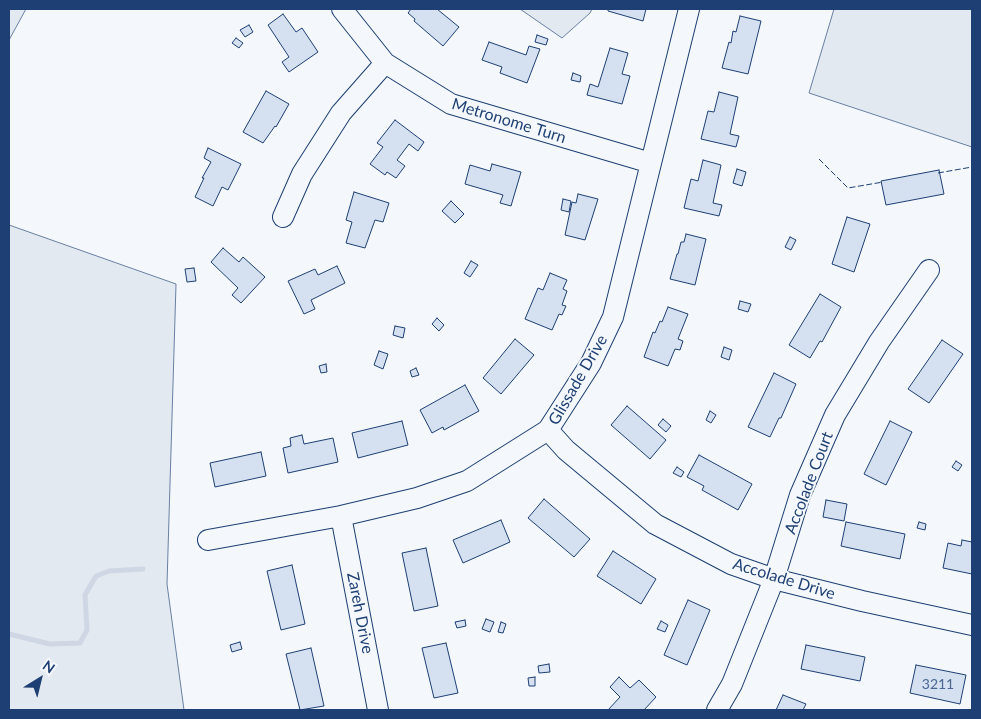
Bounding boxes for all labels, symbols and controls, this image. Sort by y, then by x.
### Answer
street label: Metronome Turn [450,95,568,147]
street label: Glissade Drive [545,332,611,428]
street label: Accolade Court [781,429,837,537]
street label: Accolade Drive [730,554,838,604]
street label: Zareh Drive [343,571,377,655]
north arrow [15,654,65,704]
text: N [40,656,58,677]
house number: 3211 [922,676,954,692]

